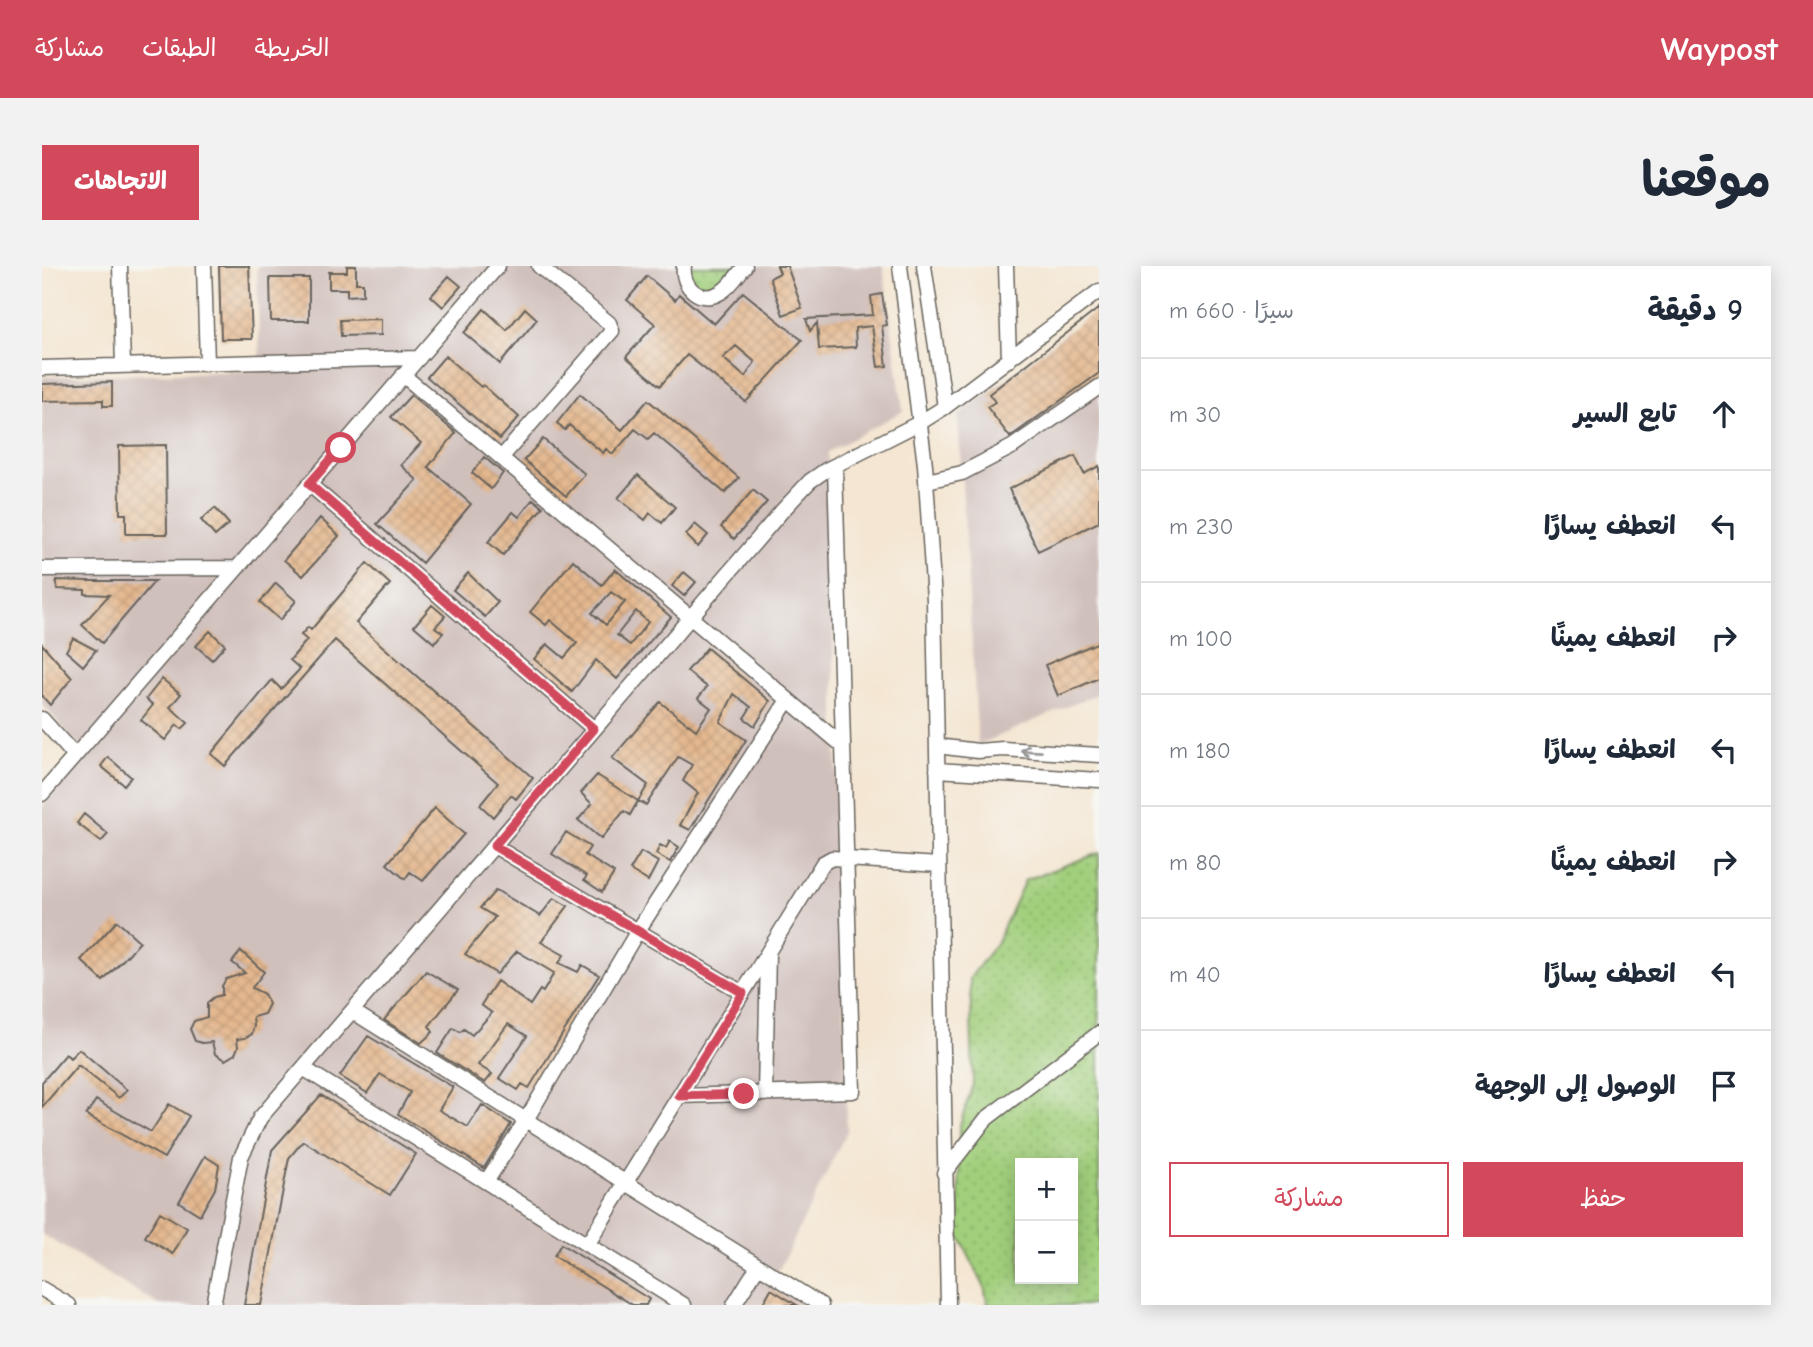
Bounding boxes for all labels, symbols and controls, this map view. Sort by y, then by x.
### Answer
text: Waypost [1661,30,1778,68]
text: مشاركة [35,34,104,62]
text: الطبقات [142,34,217,62]
text: الخريطة [255,34,329,62]
button: الاتجاهات [42,145,199,220]
text: موقعنا [1641,152,1771,208]
text: 9 دقيقة [1647,293,1743,328]
text: سيرًا · 660 m [1169,297,1294,324]
icon: ahead [1705,395,1743,433]
text: تابع السير [1574,399,1676,429]
text: 30 m [1169,401,1221,428]
route start [325,432,356,463]
icon: left [1705,507,1743,545]
text: انعطف يسارًا [1544,511,1676,541]
text: 230 m [1169,513,1233,540]
icon: right [1705,619,1743,657]
text: انعطف يمينًا [1551,623,1676,653]
text: 100 m [1169,625,1233,652]
icon: left [1705,731,1743,769]
text: انعطف يسارًا [1544,735,1676,765]
text: 180 m [1169,737,1231,764]
one-way arrow [1020,744,1043,757]
icon: right [1705,843,1743,881]
text: انعطف يمينًا [1551,847,1676,877]
text: 80 m [1169,849,1222,876]
icon: left [1705,955,1743,993]
text: انعطف يسارًا [1544,959,1676,989]
text: 40 m [1169,961,1221,988]
icon: arrive [1705,1067,1743,1105]
text: الوصول إلى الوجهة [1475,1071,1676,1101]
route end [728,1078,759,1109]
map controls [1015,1158,1078,1284]
button: + [1015,1158,1078,1221]
button: مشاركة [1169,1162,1449,1237]
button: حفظ [1463,1162,1743,1237]
button: − [1015,1221,1078,1284]

